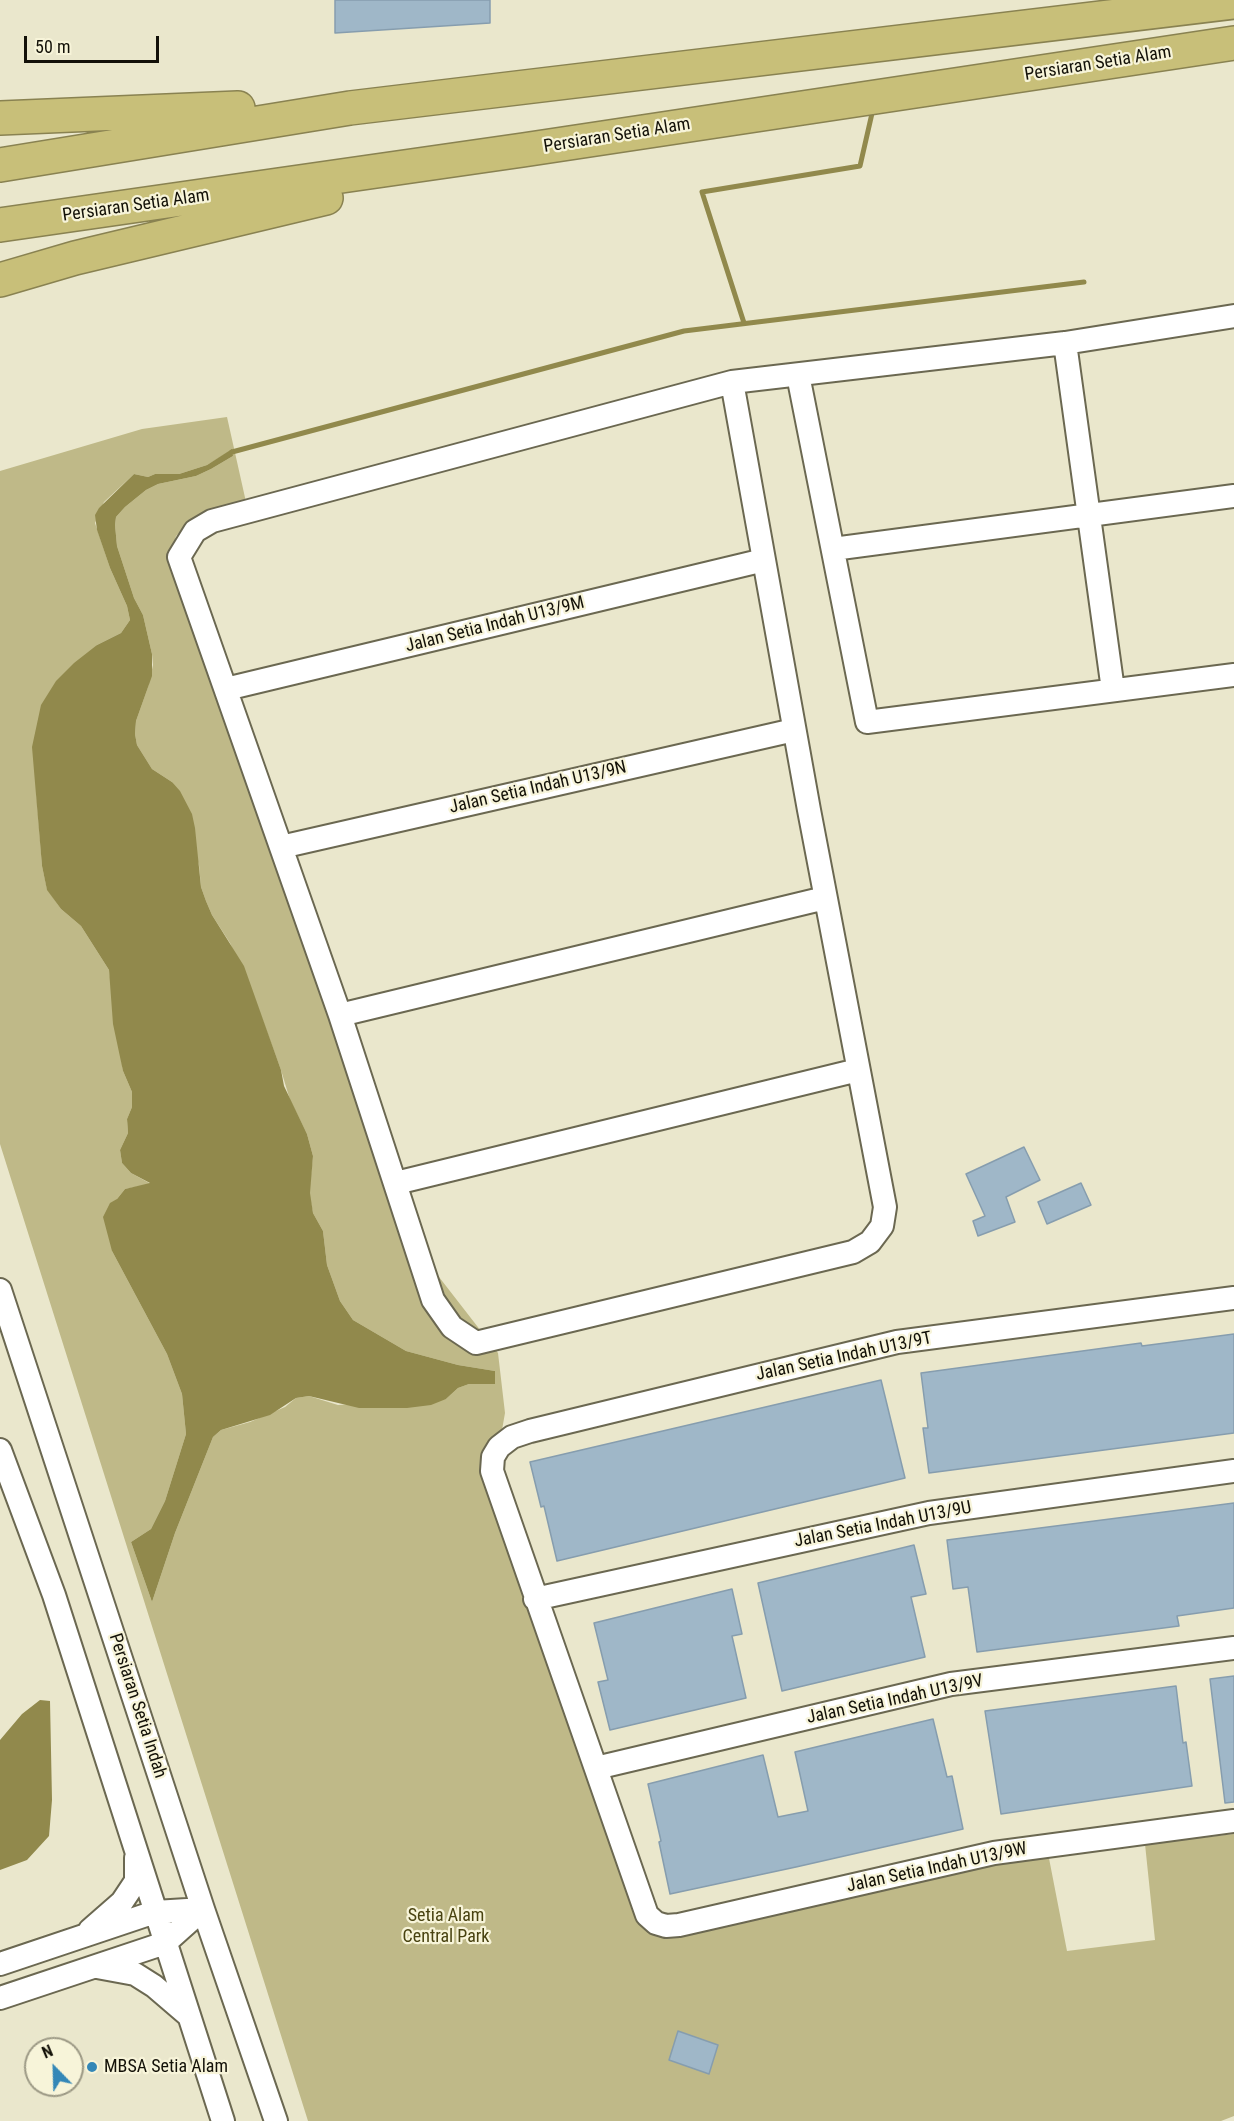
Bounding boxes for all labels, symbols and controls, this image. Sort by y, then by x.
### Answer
scale bar [27,24,162,62]
text: 50 m [35,36,70,57]
street label: Persiaran Setia Alam [1023,42,1173,86]
street label: Persiaran Setia Alam [542,114,692,158]
street label: Persiaran Setia Alam [61,185,211,227]
street label: Jalan Setia Indah U13/9M [403,592,587,658]
street label: Jalan Setia Indah U13/9N [447,757,629,819]
street label: Jalan Setia Indah U13/9T [754,1328,934,1386]
street label: Jalan Setia Indah U13/9U [793,1497,973,1553]
street label: Persiaran Setia Indah [103,1631,171,1781]
street label: Jalan Setia Indah U13/9V [805,1671,985,1729]
street label: Jalan Setia Indah U13/9W [845,1838,1029,1898]
park label: Setia Alam Central Park [403,1905,489,1948]
north arrow [24,2037,84,2097]
text: N [39,2041,56,2062]
place label: MBSA Setia Alam [104,2056,228,2078]
marker: MBSA Setia Alam [85,2060,99,2074]

